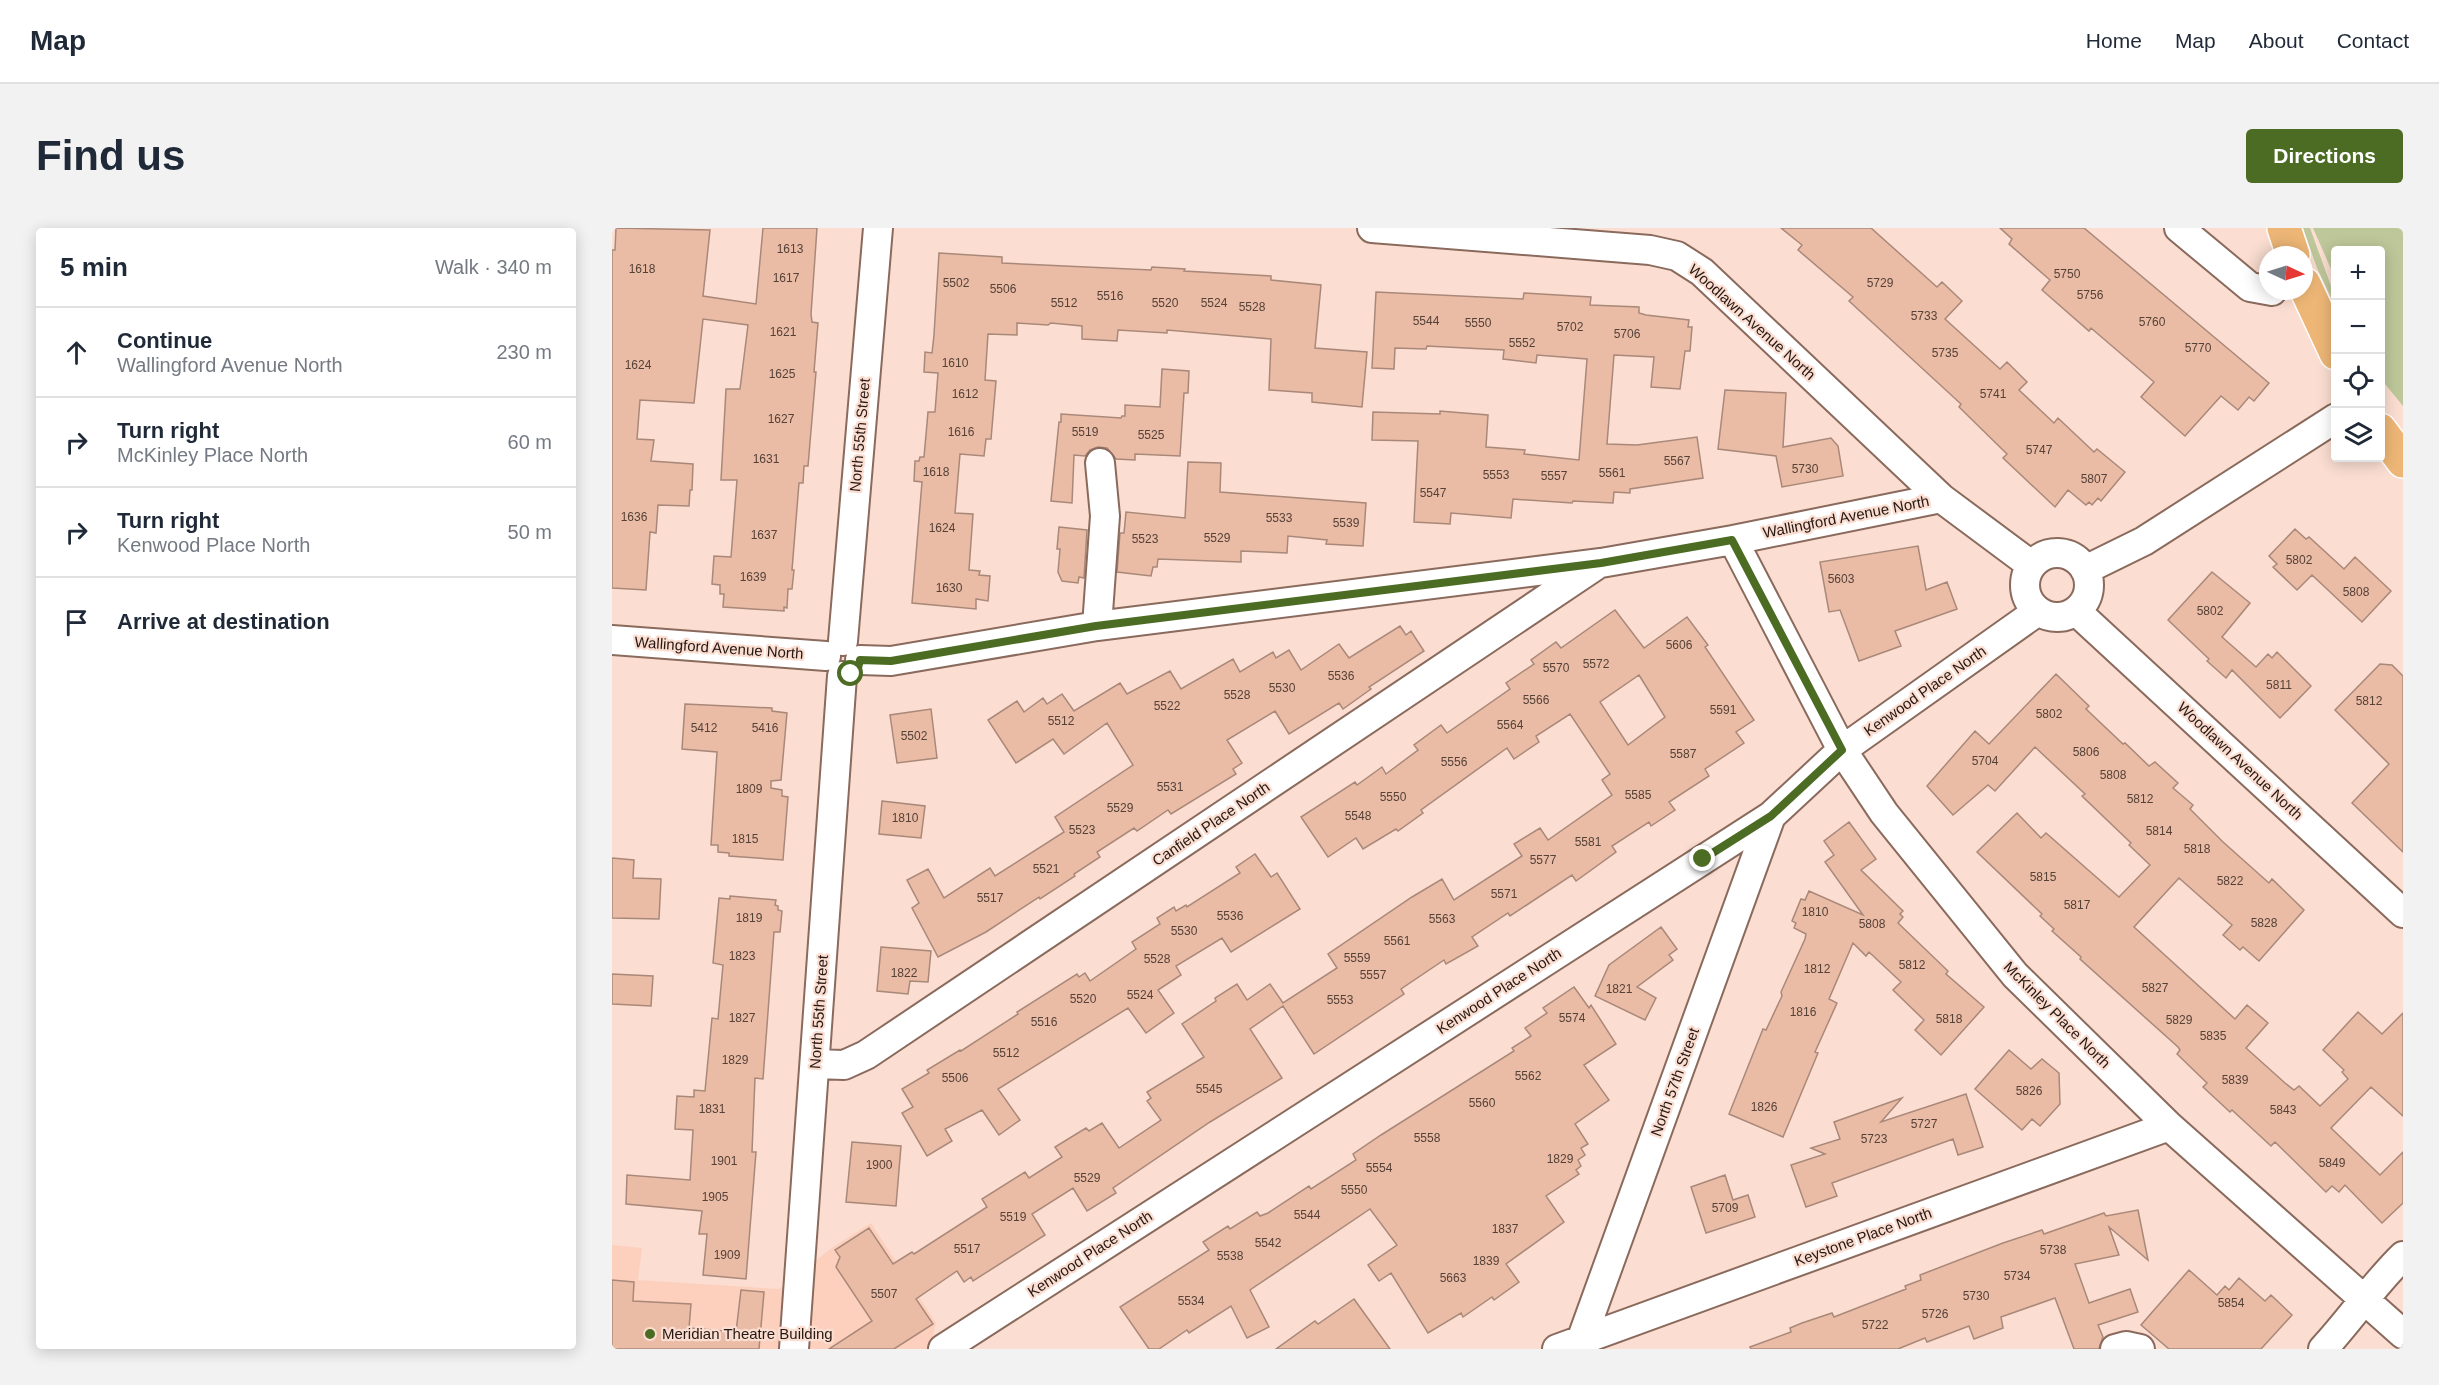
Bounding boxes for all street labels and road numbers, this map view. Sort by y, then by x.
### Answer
street label: Woodlawn Avenue North [1686,260,1819,383]
street label: North 55th Street [846,376,873,493]
street label: Wallingford Avenue North [1761,492,1931,541]
street label: Wallingford Avenue North [634,633,804,662]
street label: Kenwood Place North [1860,642,1989,739]
street label: Woodlawn Avenue North [2174,698,2306,823]
street label: Canfield Place North [1149,778,1273,869]
street label: Kenwood Place North [1433,944,1564,1037]
street label: North 55th Street [806,954,831,1070]
street label: McKinley Place North [2001,958,2114,1071]
street label: North 57th Street [1647,1024,1702,1138]
street label: Keystone Place North [1792,1204,1934,1269]
street label: Kenwood Place North [1024,1207,1155,1300]

